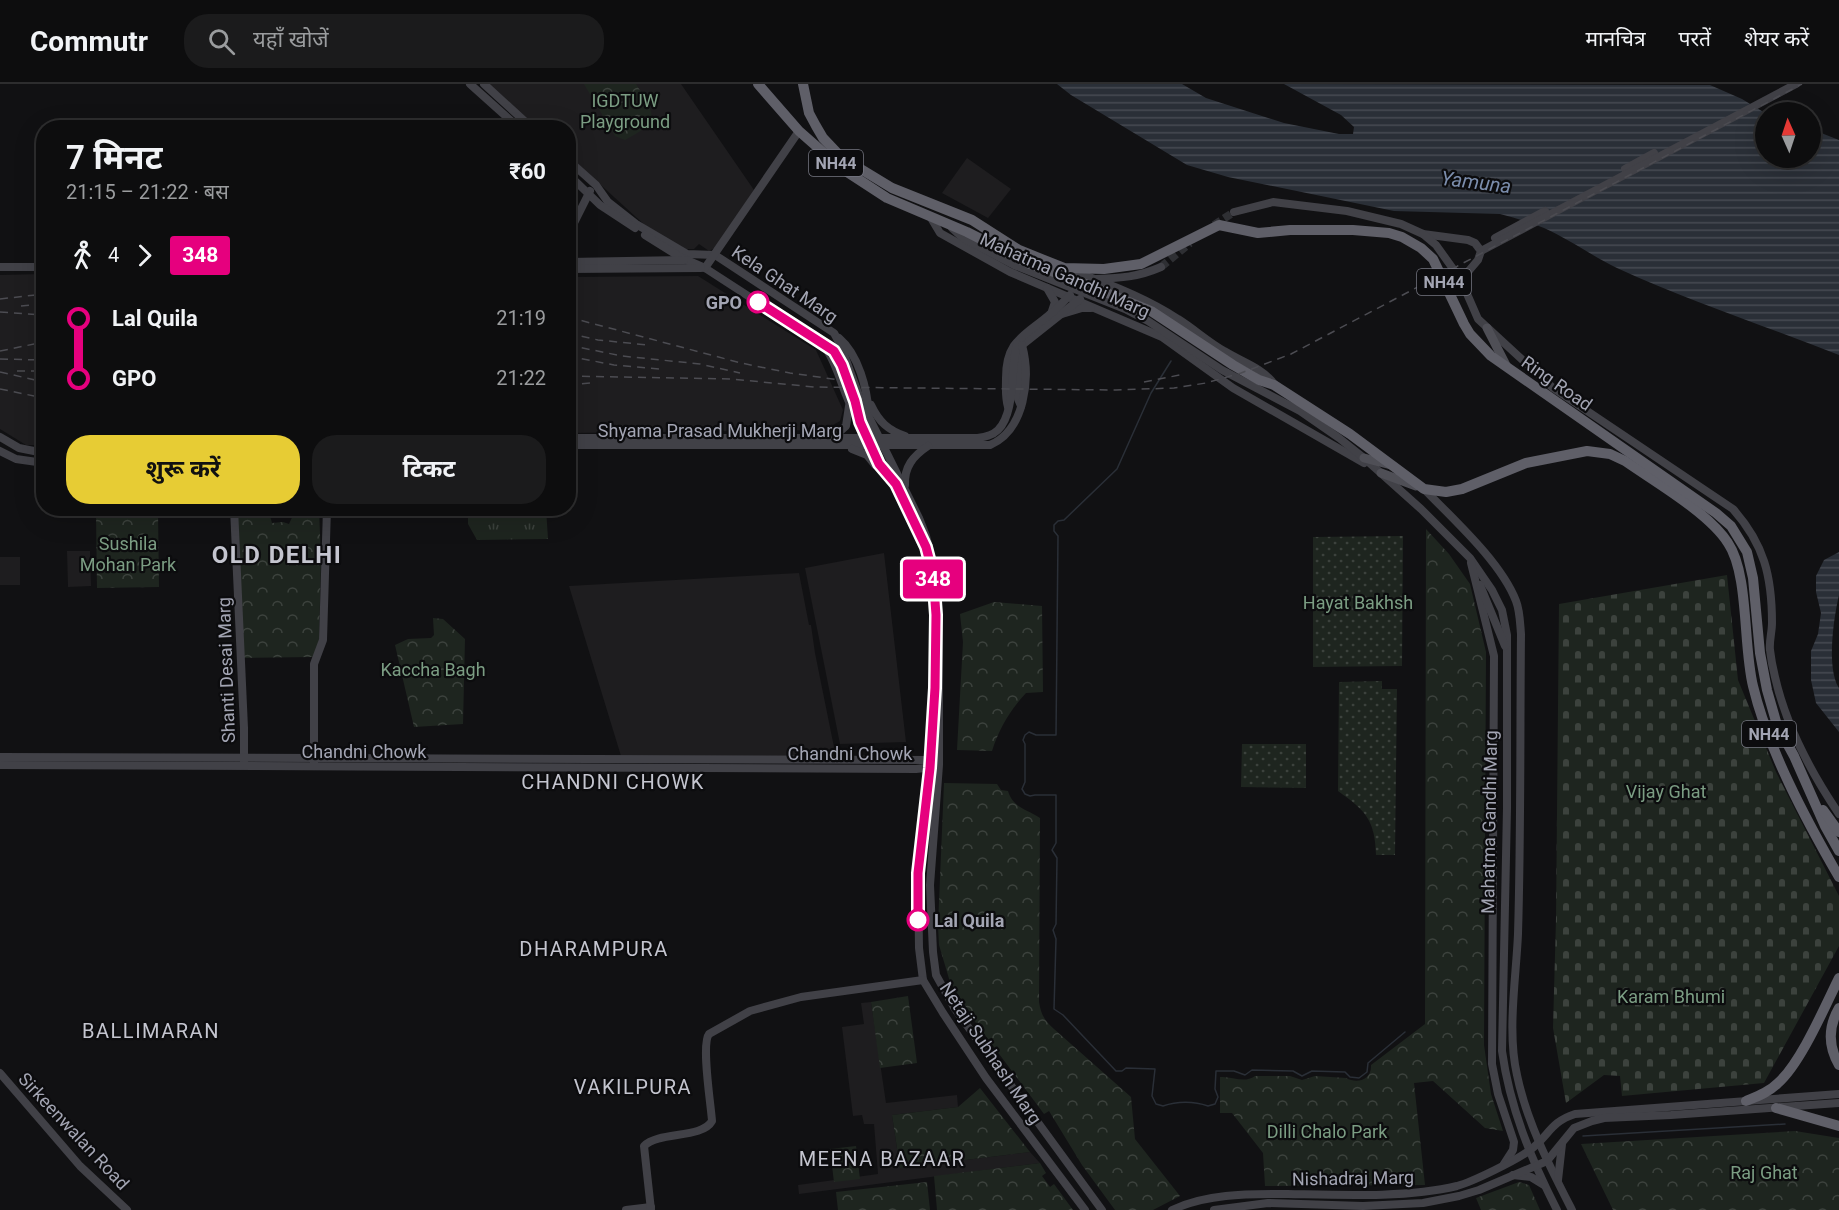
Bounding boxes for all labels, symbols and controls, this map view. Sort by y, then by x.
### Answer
search box [184,14,604,68]
text: Commutr [30,25,148,58]
icon: search [205,25,238,58]
text: यहाँ खोजें [253,27,329,52]
text: मानचित्र [1585,27,1646,51]
text: परतें [1679,27,1711,51]
text: शेयर करें [1744,27,1809,51]
park label: IGDTUW Playground [580,90,670,132]
north arrow [1755,102,1821,168]
map controls [1755,102,1821,168]
text: 7 मिनट [66,138,162,177]
road number: NH44 [809,150,863,176]
text: ₹60 [509,159,546,184]
water label: Yamuna [1440,166,1512,198]
text: 21:15 – 21:22 · बस [66,180,229,204]
street label: Mahatma Gandhi Marg [977,228,1153,322]
icon: walk [66,239,99,272]
icon: forward [128,239,161,272]
street label: Kela Ghat Marg [728,241,842,327]
text: 4 [108,243,119,267]
text: 348 [182,243,218,267]
road number: NH44 [1417,269,1471,295]
marker: GPO [747,291,769,313]
place label: GPO [706,292,742,313]
text: Lal Quila [112,306,198,331]
text: 21:19 [496,306,546,330]
street label: Ring Road [1518,351,1596,415]
text: GPO [112,366,156,391]
text: 21:22 [496,366,546,390]
street label: Shyama Prasad Mukherji Marg [598,420,842,441]
button: शुरू करें [66,435,300,504]
button: टिकट [312,435,546,504]
park label: Sushila Mohan Park [80,533,177,575]
district label: OLD DELHI [212,541,342,569]
line badge: 348 [898,560,968,598]
text: 348 [915,567,951,591]
park label: Hayat Bakhsh [1303,592,1413,613]
street label: Shanti Desai Marg [213,597,239,743]
park label: Kaccha Bagh [380,659,486,680]
road number: NH44 [1742,721,1796,747]
street label: Mahatma Gandhi Marg [1477,730,1501,914]
street label: Chandni Chowk [302,741,427,762]
street label: Chandni Chowk [788,743,913,764]
district label: CHANDNI CHOWK [521,770,705,794]
park label: Vijay Ghat [1626,781,1706,802]
marker: Lal Quila [907,909,929,931]
place label: Lal Quila [934,910,1005,931]
district label: DHARAMPURA [519,937,669,961]
street label: Netaji Subhash Marg [936,978,1046,1128]
park label: Karam Bhumi [1617,986,1725,1007]
district label: BALLIMARAN [82,1019,220,1043]
street label: Sirkeenwalan Road [14,1068,134,1194]
district label: VAKILPURA [574,1075,692,1099]
park label: Dilli Chalo Park [1267,1121,1388,1142]
district label: MEENA BAZAAR [799,1147,965,1171]
park label: Raj Ghat [1730,1162,1798,1183]
street label: Nishadraj Marg [1292,1166,1414,1190]

